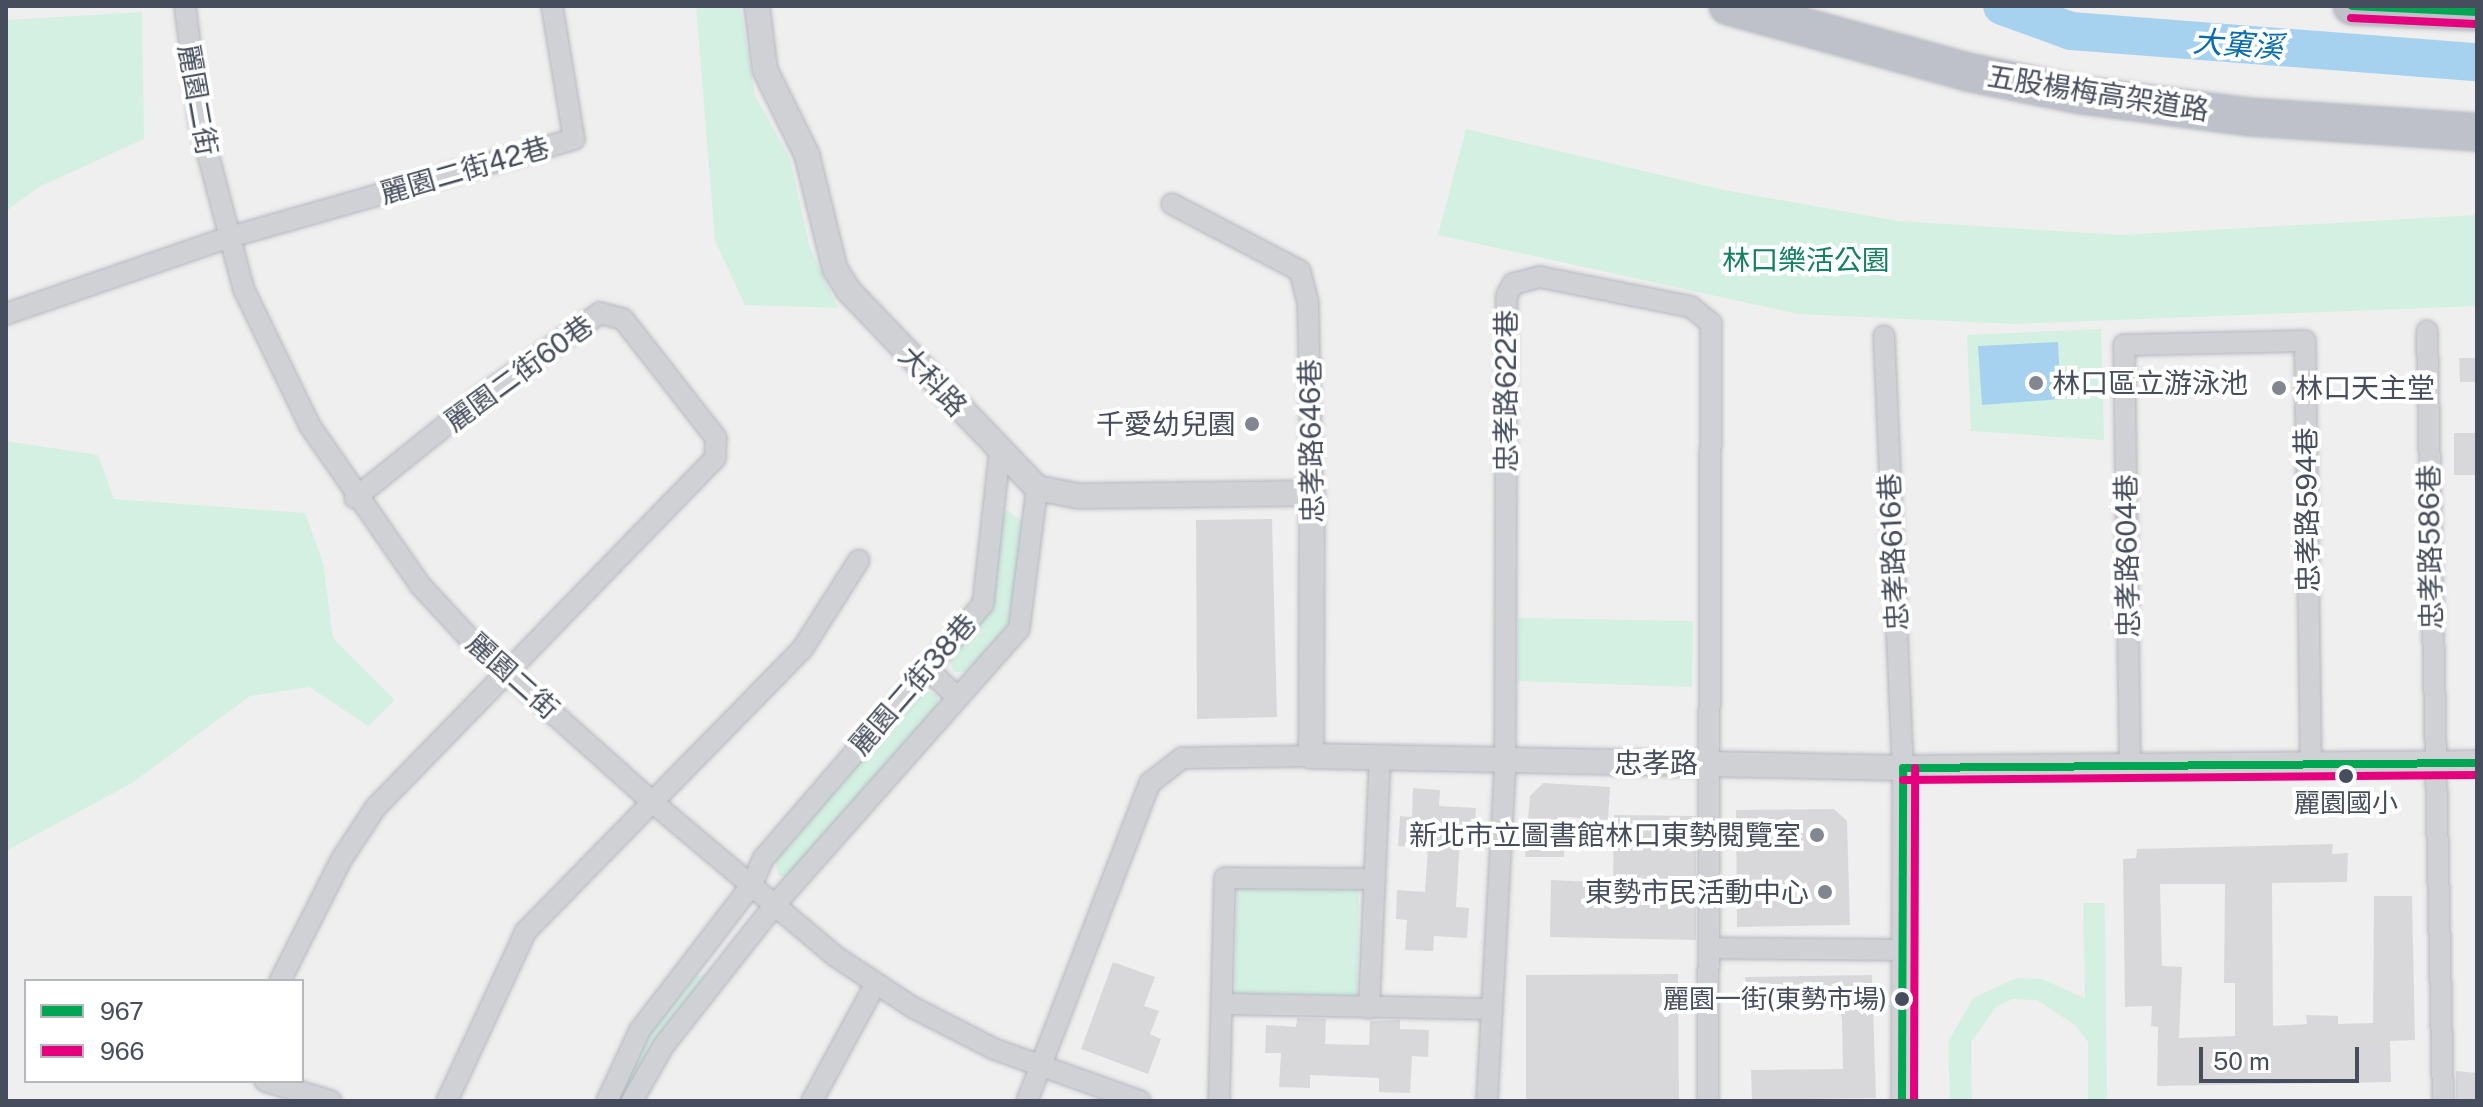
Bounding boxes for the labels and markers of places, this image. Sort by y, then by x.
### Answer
place label: 林口區立游泳池 [2052,366,2248,400]
place label: 林口天主堂 [2295,371,2435,405]
marker: 林口區立游泳池 [2027,374,2045,392]
marker: 林口天主堂 [2270,379,2288,397]
place label: 千愛幼兒園 [1096,407,1236,441]
marker: 千愛幼兒園 [1243,415,1261,433]
marker: 麗園國小 [2338,768,2354,784]
place label: 麗園國小 [2294,787,2398,819]
place label: 新北市立圖書館林口東勢閱覽室 [1409,818,1801,852]
marker: 新北市立圖書館林口東勢閱覽室 [1808,826,1826,844]
place label: 東勢市民活動中心 [1585,875,1809,909]
marker: 東勢市民活動中心 [1816,883,1834,901]
place label: 麗園一街(東勢市場) [1663,983,1887,1015]
marker: 麗園一街(東勢市場) [1894,991,1910,1007]

